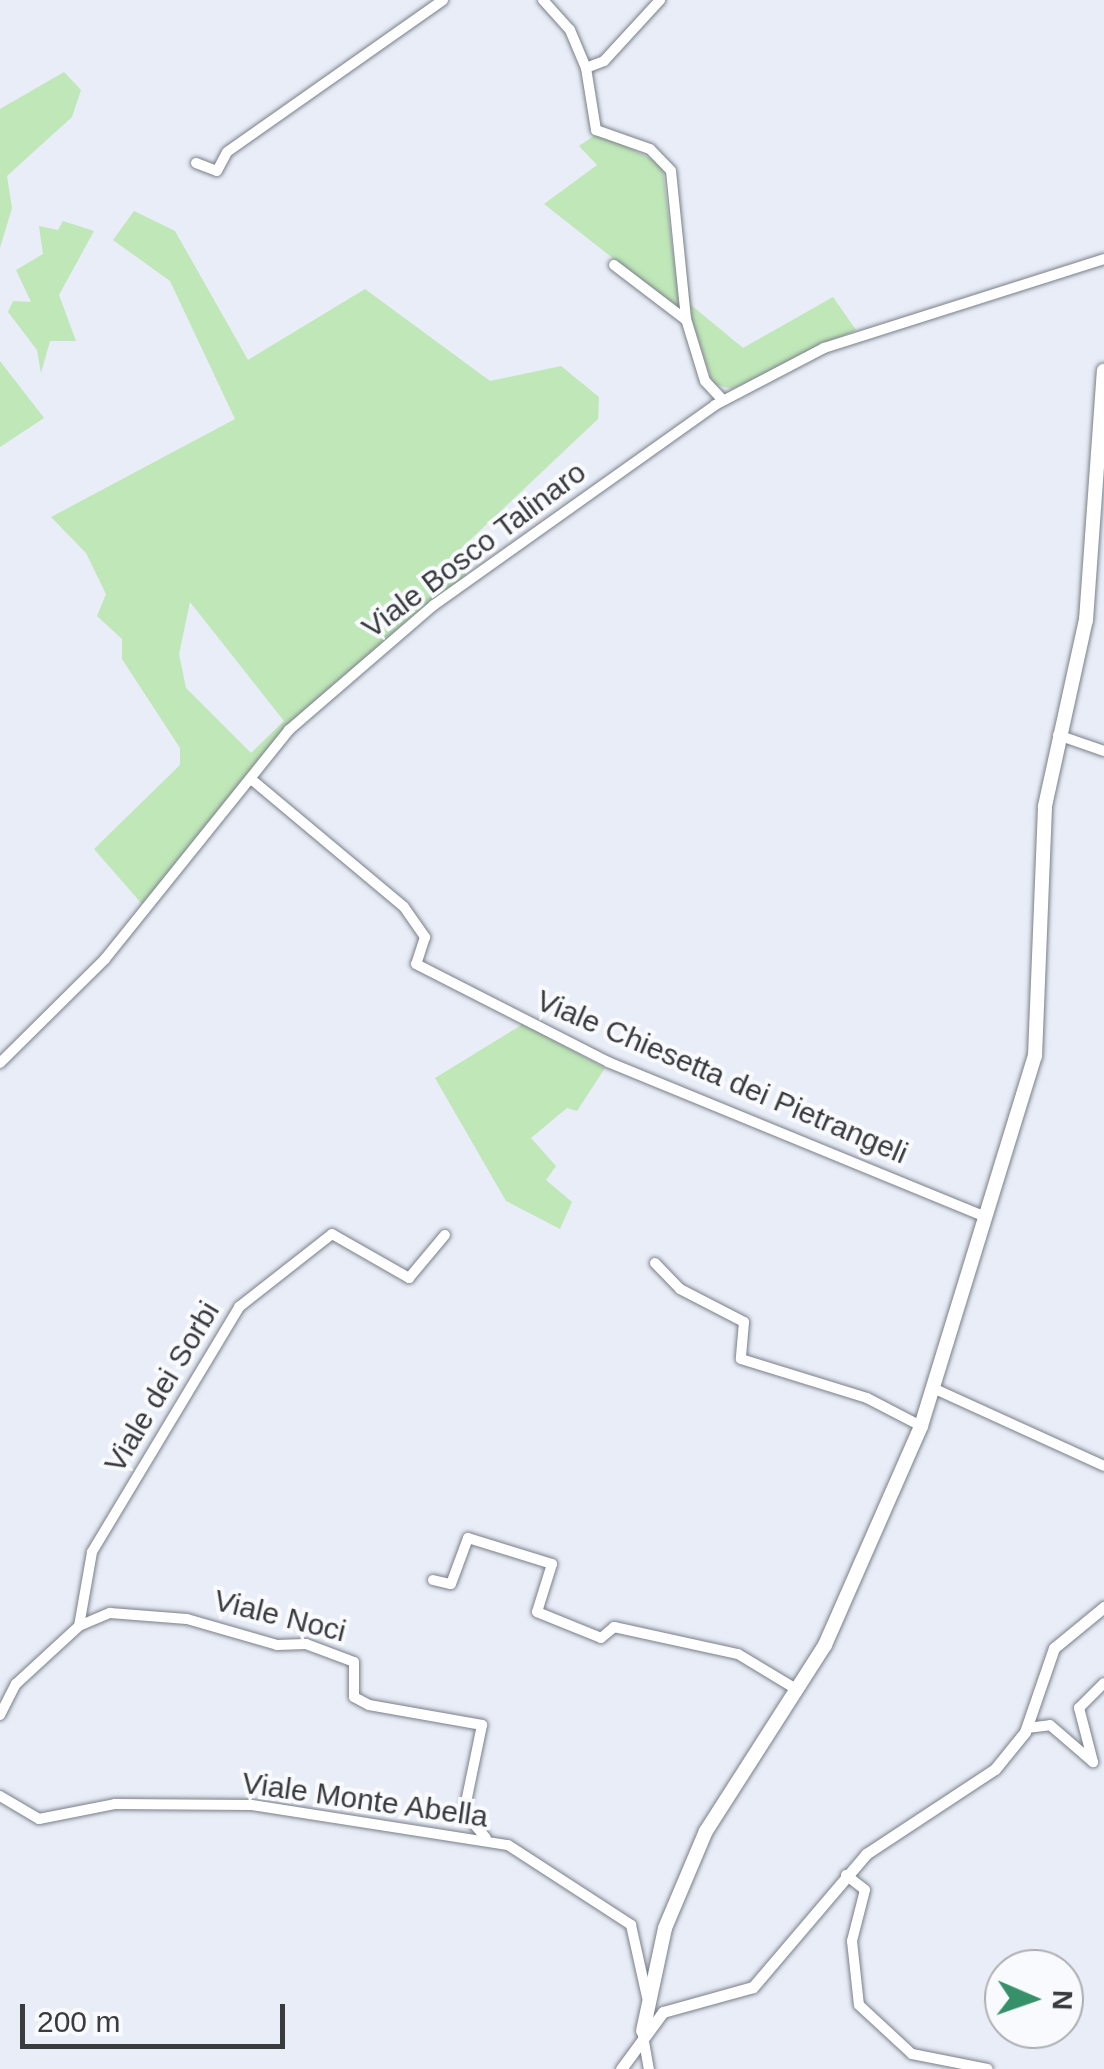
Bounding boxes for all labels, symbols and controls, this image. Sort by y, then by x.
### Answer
street label: Viale Bosco Talinaro [355,454,593,646]
street label: Viale Chiesetta dei Pietrangeli [531,982,913,1172]
street label: Viale dei Sorbi [97,1295,227,1479]
street label: Viale Noci [210,1582,350,1650]
street label: Viale Monte Abella [239,1765,491,1835]
north arrow [984,1949,1084,2049]
scale bar [25,1984,290,2046]
text: N [1047,1989,1078,2011]
text: 200 m [37,2005,120,2038]

